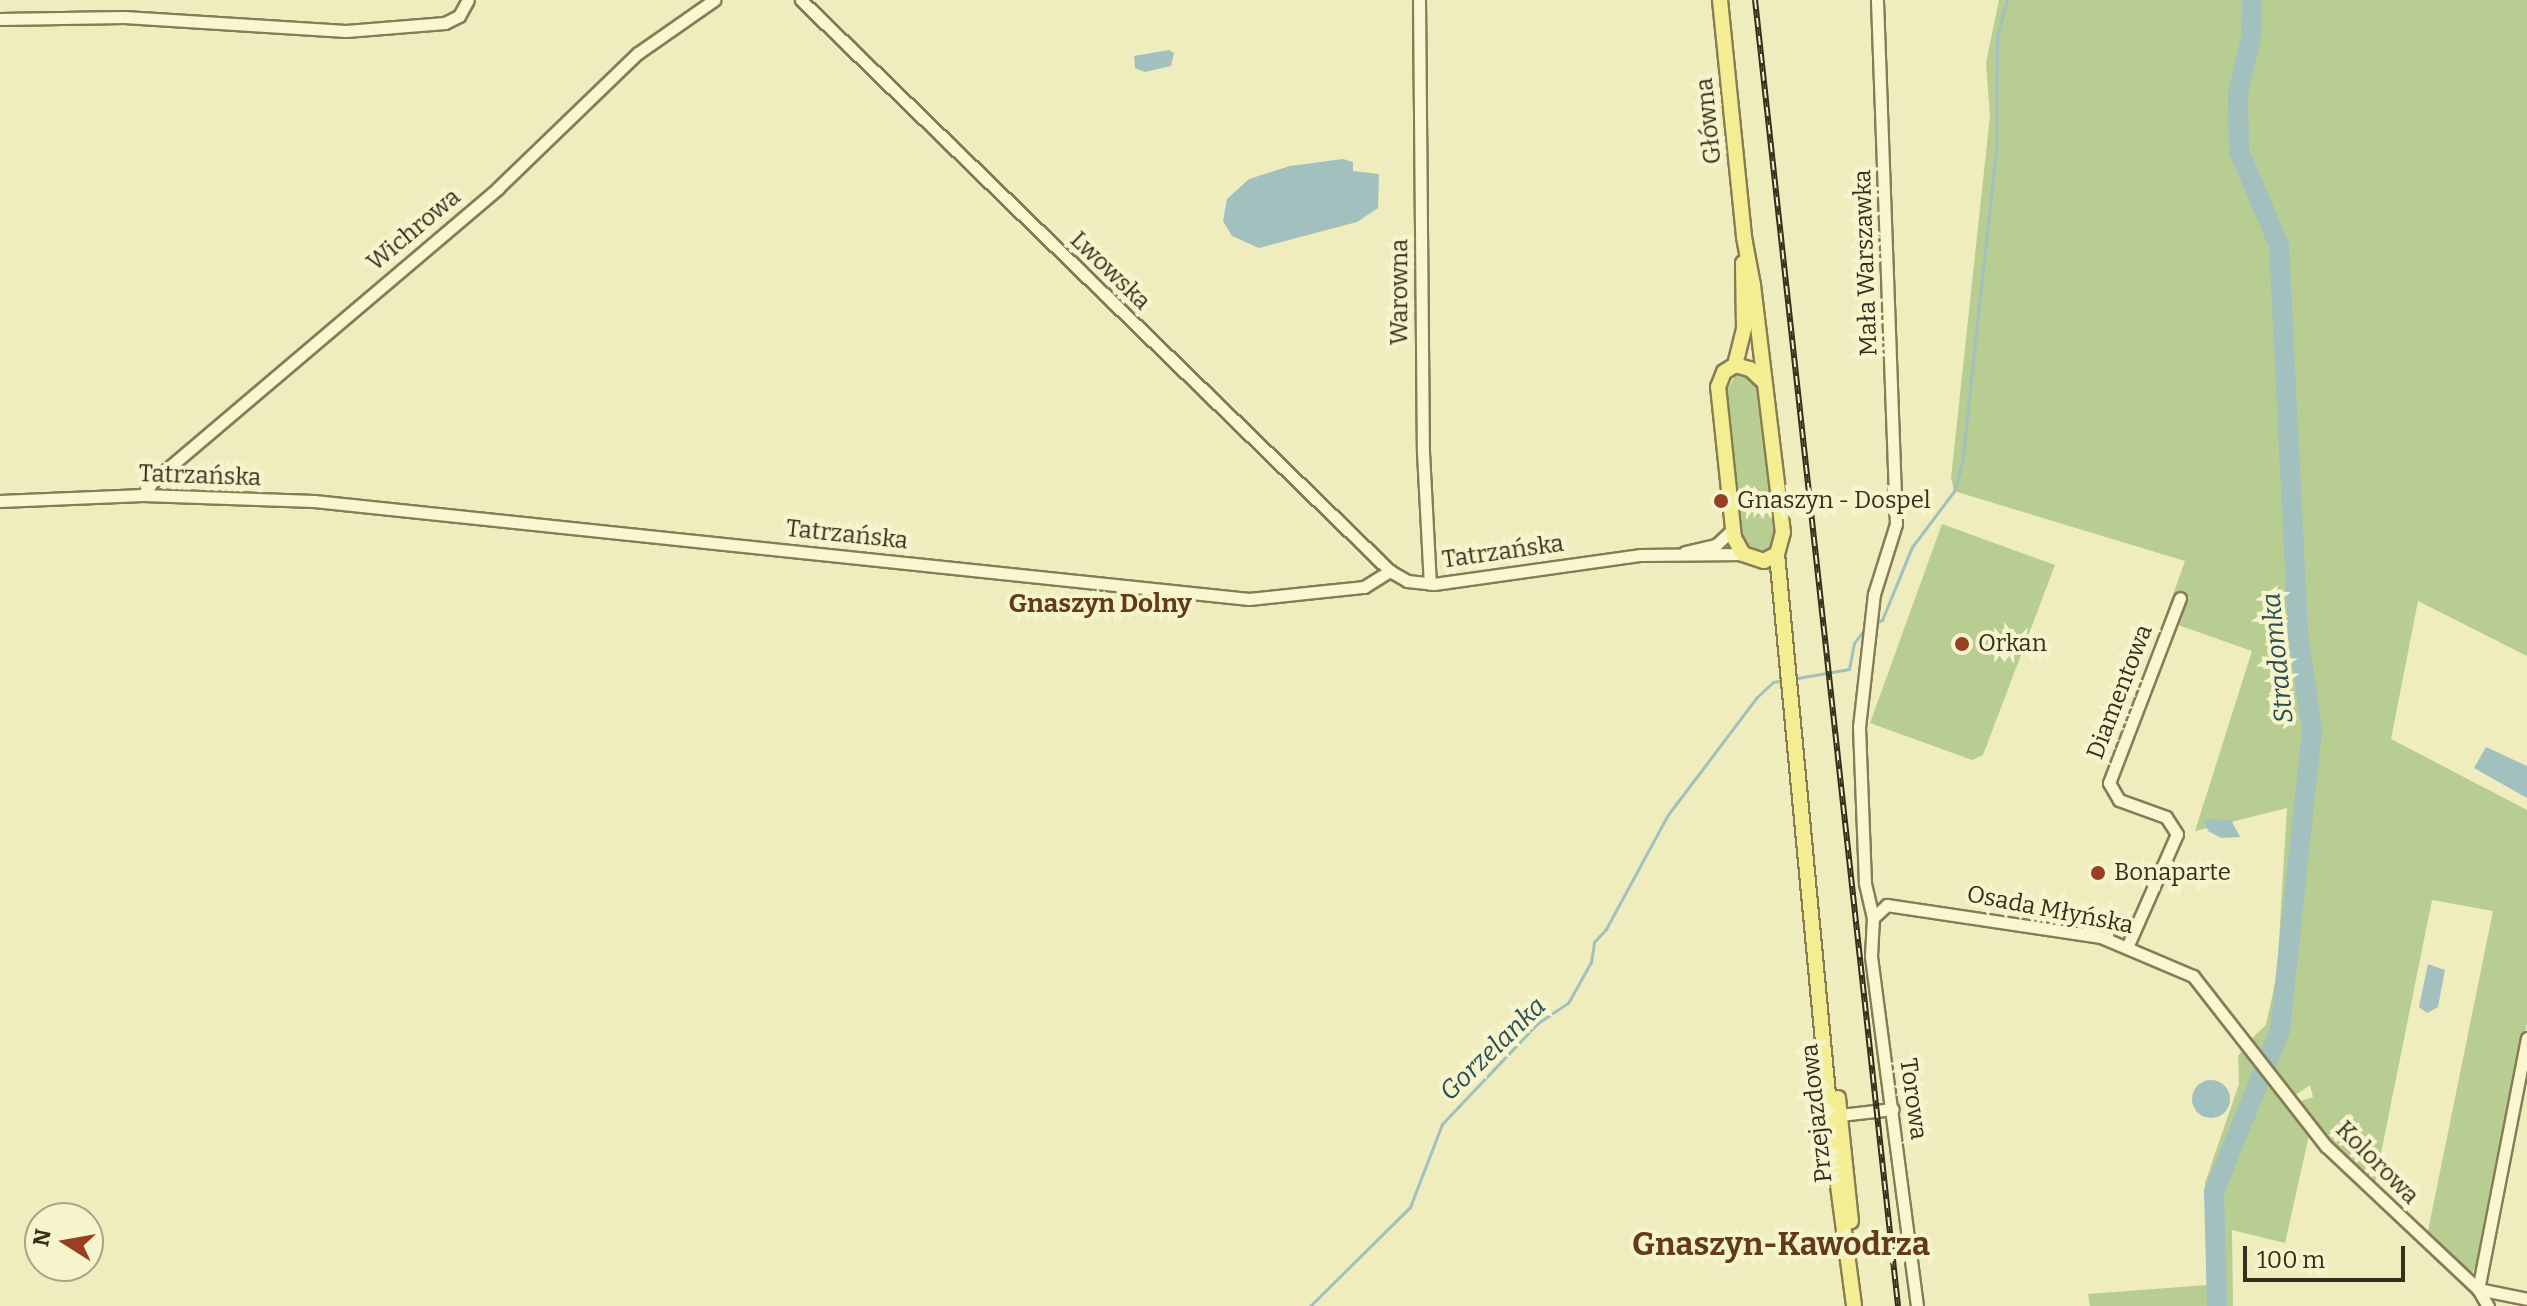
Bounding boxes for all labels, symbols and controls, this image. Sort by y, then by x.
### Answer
street label: Główna [1690,76,1728,166]
street label: Mała Warszawka [1848,169,1884,357]
street label: Wichrowa [362,183,466,277]
street label: Lwowska [1064,226,1156,316]
street label: Warowna [1386,239,1414,345]
street label: Tatrzańska [138,459,262,493]
place label: Gnaszyn - Dospel [1737,487,1931,515]
marker: Gnaszyn - Dospel [1712,492,1730,510]
street label: Tatrzańska [785,514,909,556]
street label: Tatrzańska [1440,529,1566,575]
district label: Gnaszyn Dolny [1008,588,1192,620]
water label: Stradomka [2256,591,2300,725]
street label: Diamentowa [2081,621,2159,763]
place label: Orkan [1978,630,2047,658]
marker: Orkan [1953,635,1971,653]
place label: Bonaparte [2114,859,2231,887]
marker: Bonaparte [2089,864,2107,882]
street label: Osada Młyńska [1964,880,2136,940]
water label: Gorzelanka [1433,991,1553,1107]
street label: Przejazdowa [1795,1042,1839,1184]
street label: Torowa [1893,1056,1933,1142]
street label: Kolorowa [2329,1115,2425,1211]
north arrow [24,1202,104,1282]
district label: Gnaszyn-Kawodrza [1632,1225,1930,1263]
text: N [27,1227,57,1249]
scale bar [2247,1230,2409,1280]
text: 100 m [2257,1246,2325,1274]

